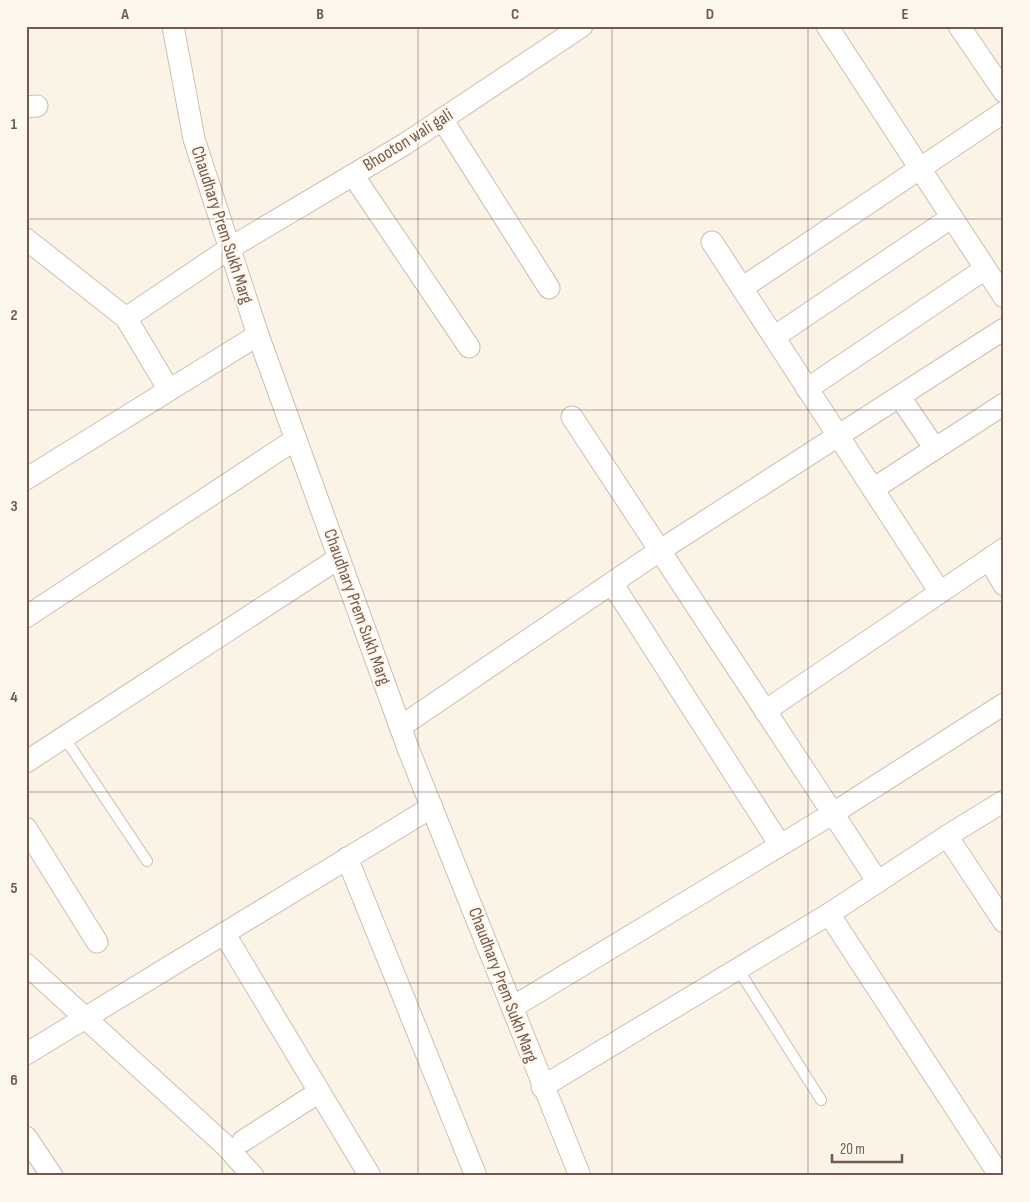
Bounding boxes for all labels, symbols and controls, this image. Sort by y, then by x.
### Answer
text: A [120,5,129,24]
text: B [316,5,324,24]
text: C [511,5,519,24]
text: D [706,5,714,24]
text: E [902,5,909,24]
street label: Bhooton wali gali [359,104,457,176]
text: 1 [11,115,18,134]
street label: Chaudhary Prem Sukh Marg [187,144,257,306]
text: 2 [10,306,18,325]
text: 3 [10,497,18,516]
street label: Chaudhary Prem Sukh Marg [319,526,395,688]
text: 4 [10,688,18,707]
text: 5 [10,879,18,898]
street label: Chaudhary Prem Sukh Marg [464,904,542,1066]
text: 6 [10,1071,18,1090]
scale bar [832,1132,902,1164]
text: 20 m [840,1140,865,1159]

